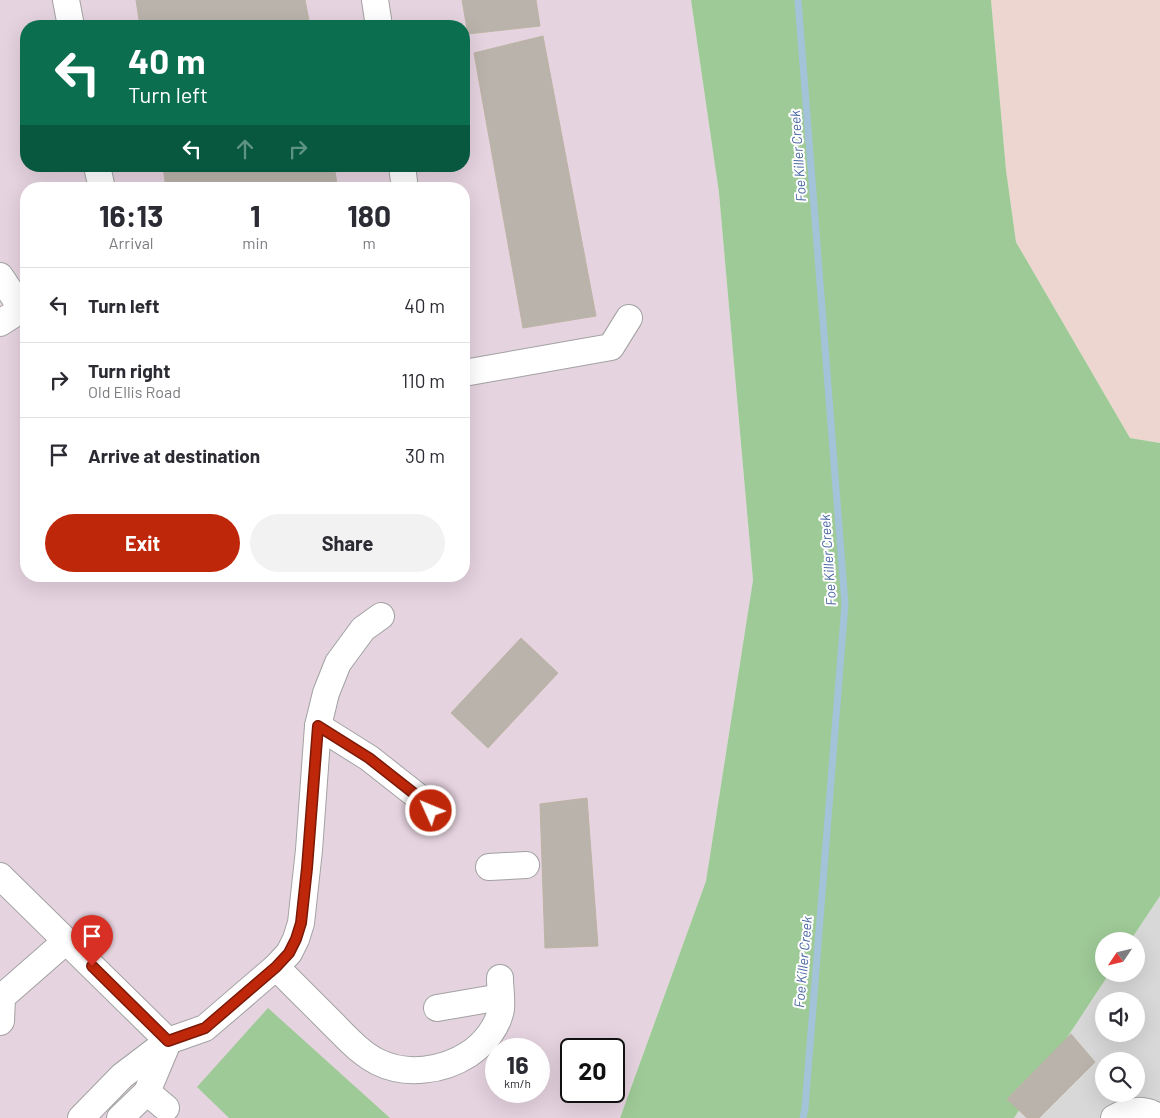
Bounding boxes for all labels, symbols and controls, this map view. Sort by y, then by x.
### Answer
text: 40 m [128,39,205,81]
icon: left [45,40,110,105]
text: Turn left [128,81,208,107]
water label: Foe Killer Creek [786,109,809,202]
icon: left [178,135,206,163]
icon: ahead [231,135,259,163]
icon: right [284,135,312,163]
text: 16:13 [99,197,163,233]
text: 1 [250,197,261,233]
text: 180 [347,197,391,233]
text: Arrival [109,233,154,252]
text: min [242,233,268,252]
text: m [363,233,376,252]
icon: left [45,291,73,319]
text: Turn left [88,294,159,317]
text: 40 m [404,294,445,317]
text: Turn right [88,359,170,382]
icon: right [45,366,73,394]
text: 110 m [401,369,445,392]
text: Old Ellis Road [88,382,181,401]
icon: arrive [45,441,73,469]
text: Arrive at destination [88,444,260,467]
text: 30 m [405,444,445,467]
water label: Foe Killer Creek [816,513,839,606]
button: Exit [45,514,240,572]
button: Share [250,514,445,572]
position arrow [404,784,456,836]
pin [71,915,113,966]
water label: Foe Killer Creek [790,915,815,1008]
icon: arrive [78,922,106,950]
north arrow [1095,932,1145,982]
map controls [1095,932,1145,1102]
button: sound [1095,992,1145,1042]
speed limit sign: 20 [560,1038,625,1103]
text: 16 [506,1049,529,1079]
button: search [1095,1052,1145,1102]
text: km/h [504,1076,531,1090]

